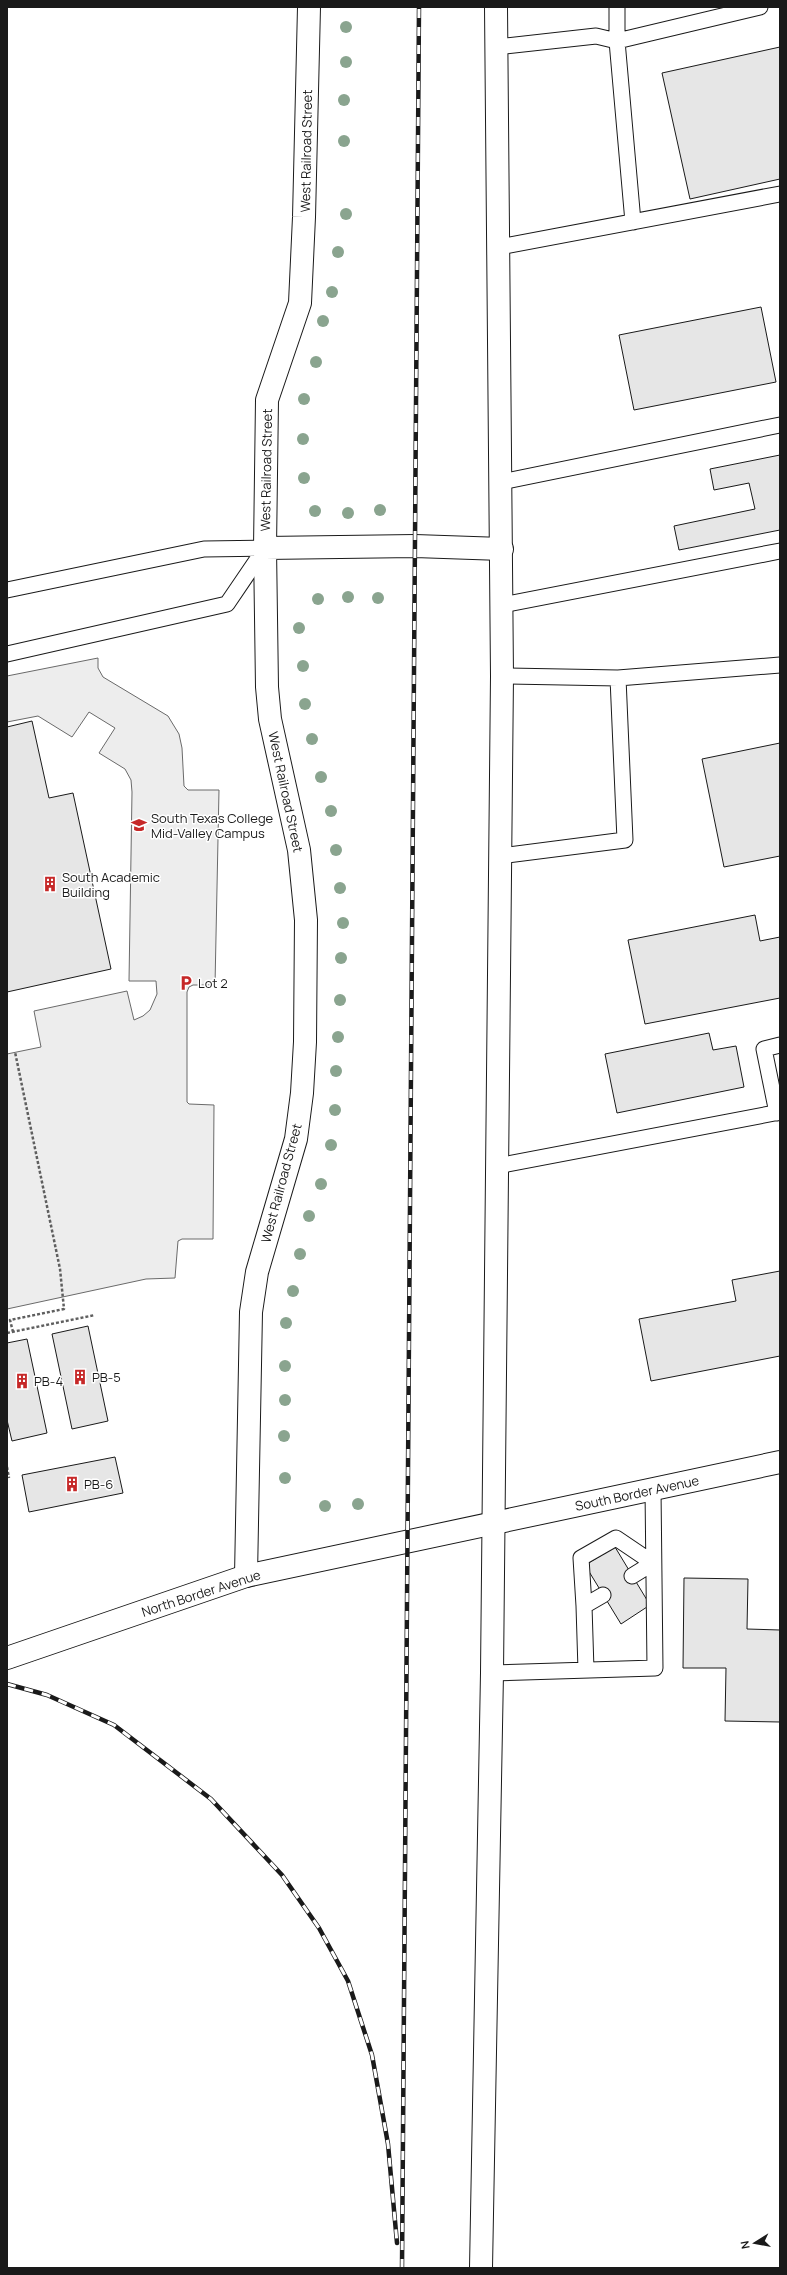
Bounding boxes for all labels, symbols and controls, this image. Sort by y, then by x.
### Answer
street label: West Railroad Street [296,89,316,213]
street label: West Railroad Street [256,408,276,532]
street label: West Railroad Street [264,730,308,854]
place label: South Texas College Mid-Valley Campus [151,809,274,842]
school or university icon: South Texas College Mid-Valley Campus [130,816,148,834]
place label: South Academic Building [62,868,160,901]
building icon: South Academic Building [41,875,59,893]
parking icon: Lot 2 [177,974,195,992]
place label: Lot 2 [198,974,228,992]
street label: West Railroad Street [256,1121,306,1245]
building icon: PB-5 [71,1368,89,1386]
place label: PB-5 [92,1368,121,1386]
building icon: PB-4 [13,1372,31,1390]
place label: PB-4 [34,1372,63,1390]
street label: South Border Avenue [573,1471,701,1515]
building icon: PB-6 [63,1475,81,1493]
place label: PB-6 [84,1475,113,1493]
street label: North Border Avenue [139,1565,263,1621]
north arrow [735,2223,775,2263]
text: N [737,2240,753,2250]

